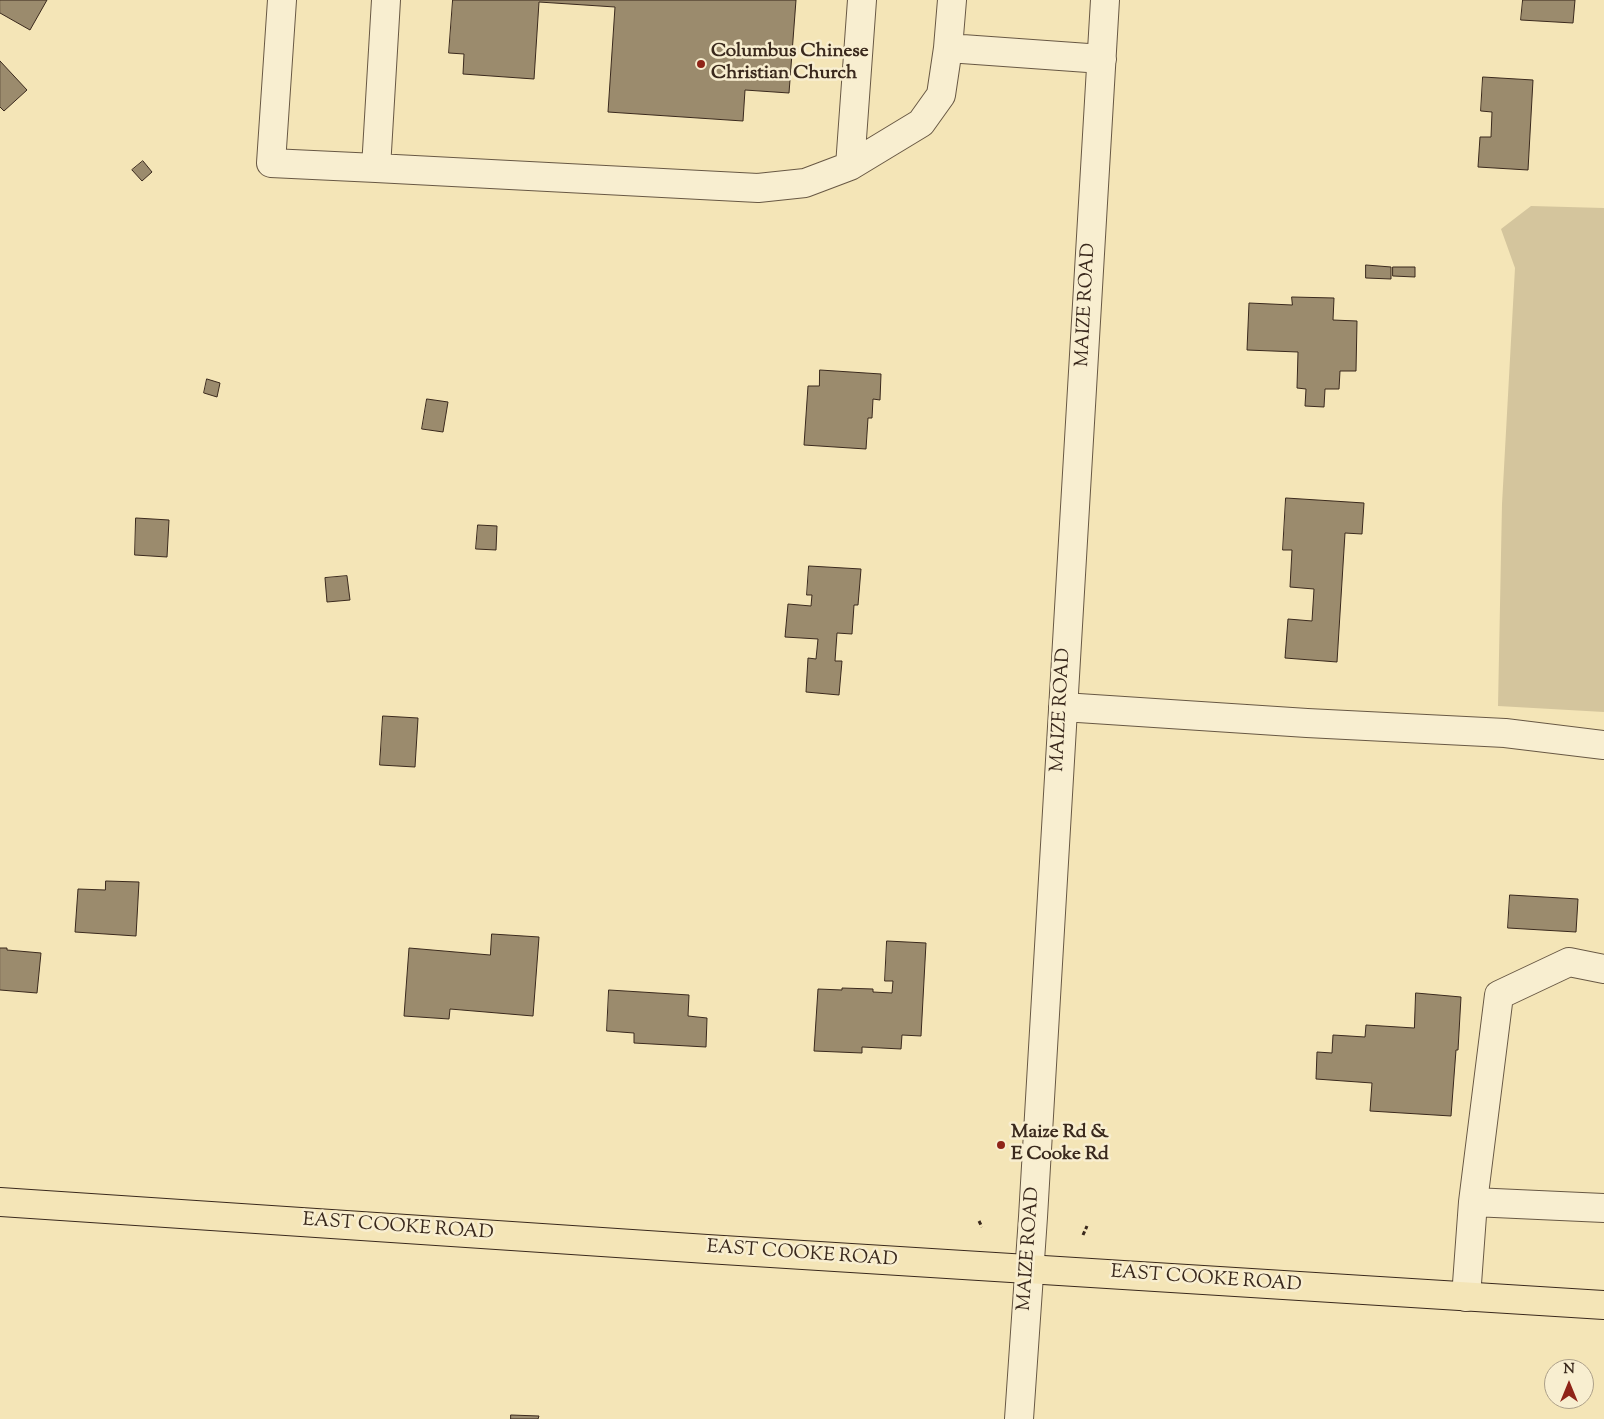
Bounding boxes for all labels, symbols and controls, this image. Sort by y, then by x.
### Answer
place label: Columbus Chinese Christian Church [711,42,869,86]
marker: Columbus Chinese Christian Church [695,58,707,70]
street label: MAIZE ROAD [1072,242,1102,368]
street label: MAIZE ROAD [1047,647,1077,773]
place label: Maize Rd & E Cooke Rd [1011,1123,1109,1167]
marker: Maize Rd & E Cooke Rd [995,1139,1007,1151]
street label: MAIZE ROAD [1014,1186,1046,1312]
street label: EAST COOKE ROAD [302,1210,494,1246]
street label: EAST COOKE ROAD [706,1237,898,1273]
street label: EAST COOKE ROAD [1110,1262,1302,1298]
north arrow [1544,1359,1594,1409]
text: N [1563,1360,1575,1380]

